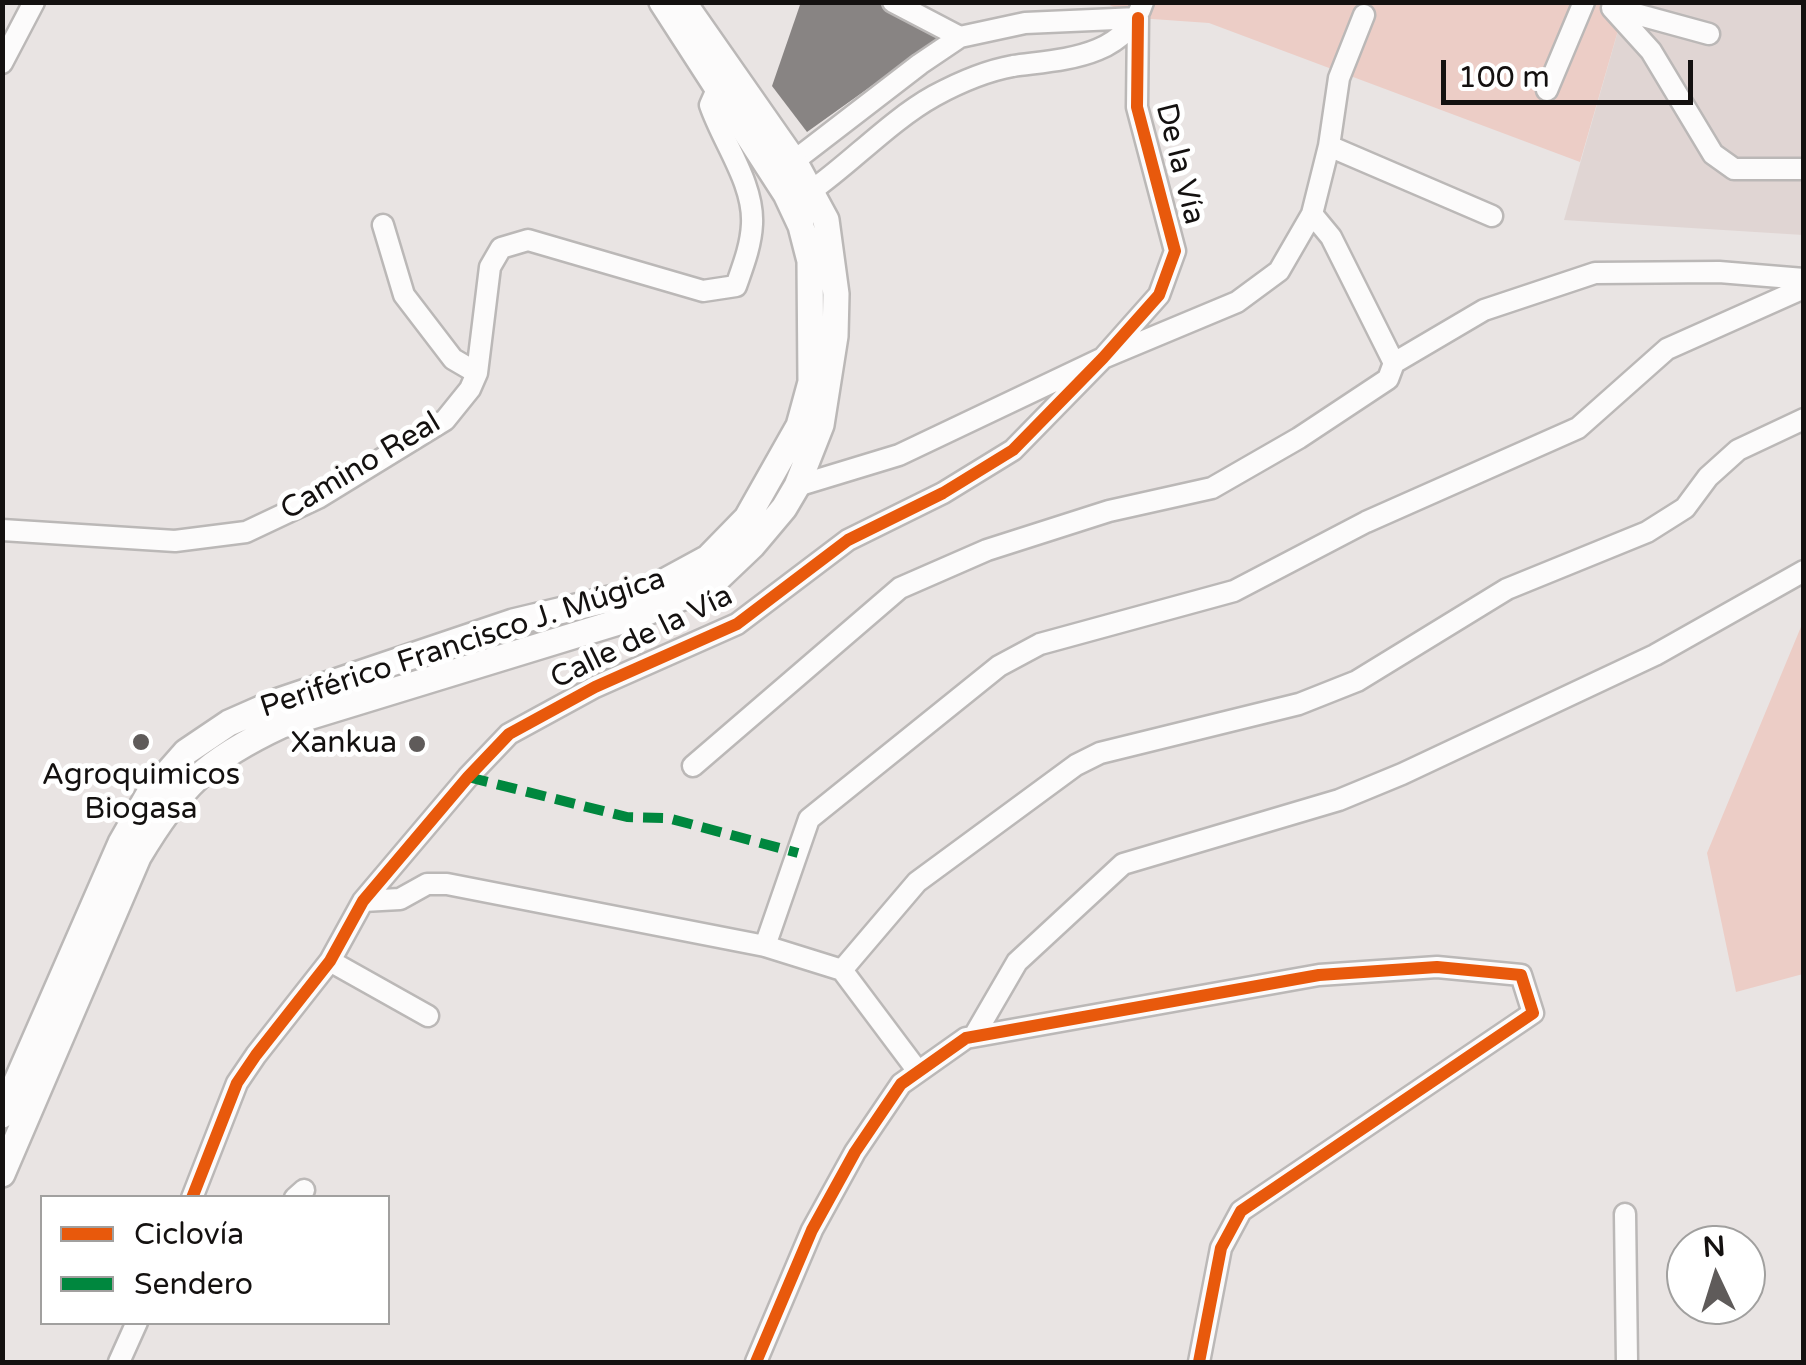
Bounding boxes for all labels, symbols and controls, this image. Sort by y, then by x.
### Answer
scale bar [1446,40,1698,102]
text: 100 m [1458,59,1550,96]
street label: De la Vía [1147,100,1211,228]
street label: Camino Real [275,405,447,529]
street label: Periférico Francisco J. Múgica [256,561,670,727]
street label: Calle de la Vía [545,578,739,698]
place label: Xankua [291,726,397,762]
marker: Agroquimicos Biogasa [130,731,152,753]
marker: Xankua [406,733,428,755]
place label: Agroquimicos Biogasa [42,758,240,828]
legend [40,1195,390,1325]
text: Ciclovía [134,1216,244,1253]
north arrow [1666,1225,1766,1325]
text: N [1702,1229,1726,1265]
text: Sendero [134,1266,253,1303]

